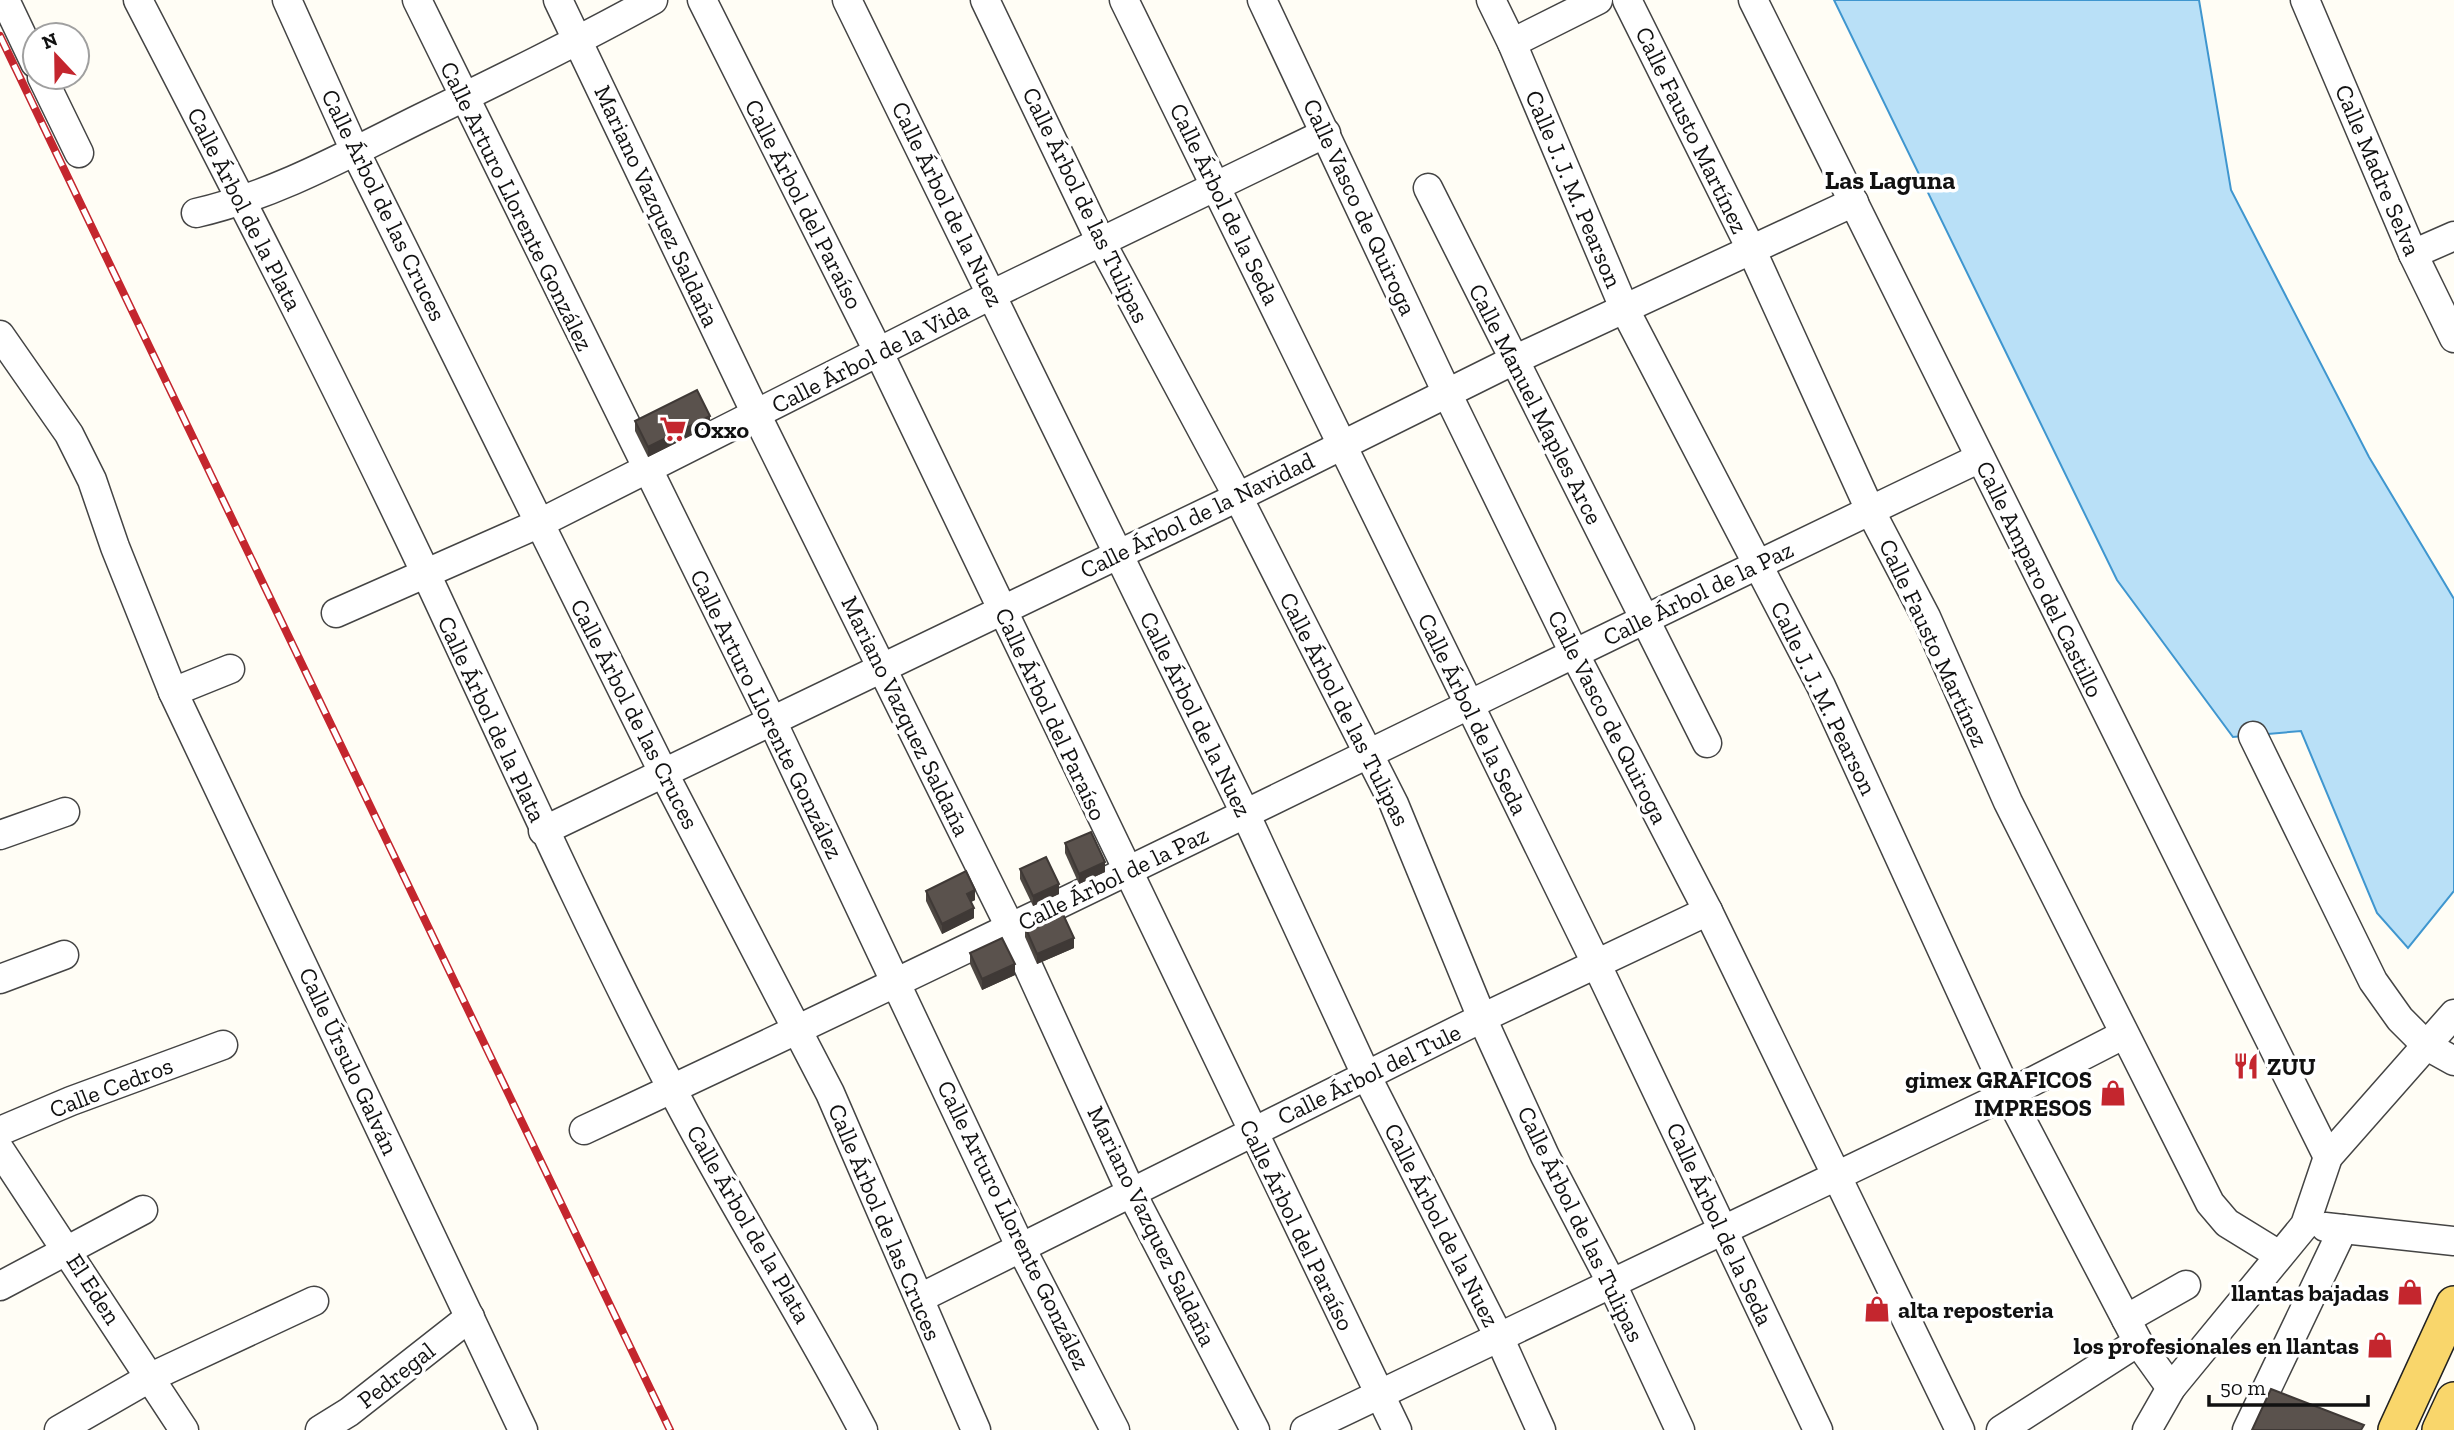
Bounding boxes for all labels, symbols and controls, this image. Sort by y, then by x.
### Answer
north arrow [21,21,91,91]
street label: Calle Fausto Martínez [1629,22,1755,238]
text: N [39,27,61,54]
street label: Calle Arturo Llorente González [434,57,600,355]
street label: Calle Madre Selva [2329,80,2427,260]
street label: Mariano Vazquez Saldaña [588,81,726,332]
street label: Calle Árbol de las Tulipas [1016,82,1156,328]
street label: Calle Árbol de las Cruces [315,84,453,326]
street label: Calle J. J. M. Pearson [1519,86,1629,292]
street label: Calle Árbol del Paraíso [739,94,869,314]
street label: Calle Vasco de Quiroga [1297,94,1423,320]
street label: Calle Árbol de la Nuez [886,97,1010,311]
street label: Calle Árbol de la Seda [1164,98,1287,310]
street label: Calle Árbol de la Plata [181,103,309,316]
district label: Las Laguna [1825,164,1955,196]
street label: Calle Manuel Maples Arce [1463,279,1609,529]
street label: Calle Árbol de la Vida [766,295,974,419]
supermarket icon: Oxxo [658,414,688,444]
place label: Oxxo [694,415,750,444]
street label: Calle Árbol de la Navidad [1075,446,1319,584]
street label: Calle Amparo del Castillo [1970,456,2110,702]
street label: Calle Árbol de la Paz [1598,534,1798,652]
street label: Calle Fausto Martínez [1873,534,1995,752]
street label: Calle Arturo Llorente González [684,565,850,863]
street label: Calle Árbol de las Tulipas [1273,587,1417,831]
street label: Mariano Vazquez Saldaña [835,591,977,841]
street label: Calle Árbol de las Cruces [564,594,706,834]
street label: Calle J. J. M. Pearson [1765,596,1884,800]
street label: Calle Árbol del Paraíso [989,603,1113,825]
street label: Calle Vasco de Quiroga [1542,605,1675,829]
street label: Calle Árbol de la Nuez [1134,607,1258,821]
street label: Calle Árbol de la Seda [1412,608,1535,820]
street label: Calle Árbol de la Plata [432,611,553,827]
street label: Calle Árbol de la Paz [1013,819,1213,937]
street label: Calle Úrsulo Galván [293,963,405,1159]
street label: Calle Árbol del Tule [1273,1017,1465,1131]
street label: Calle Cedros [45,1050,177,1124]
restaurant icon: ZUU [2231,1051,2261,1081]
place label: ZUU [2267,1052,2316,1081]
place label: gimex GRAFICOS IMPRESOS [1905,1065,2092,1122]
street label: Calle Arturo Llorente González [931,1076,1097,1374]
shop icon: gimex GRAFICOS IMPRESOS [2098,1078,2128,1108]
street label: Calle Árbol de las Cruces [822,1099,948,1345]
street label: Mariano Vazquez Saldaña [1081,1101,1223,1351]
street label: Calle Árbol de las Tulipas [1511,1101,1651,1347]
street label: Calle Árbol del Paraíso [1233,1115,1361,1335]
street label: Calle Árbol de la Nuez [1378,1118,1506,1332]
street label: Calle Árbol de la Seda [1660,1118,1780,1330]
street label: Calle Árbol de la Plata [680,1120,818,1329]
street label: El Eden [61,1248,128,1330]
shop icon: llantas bajadas [2395,1277,2425,1307]
place label: llantas bajadas [2231,1278,2389,1307]
shop icon: alta reposteria [1862,1294,1892,1324]
place label: alta reposteria [1898,1295,2054,1324]
shop icon: los profesionales en llantas [2365,1330,2395,1360]
place label: los profesionales en llantas [2073,1331,2359,1360]
street label: Pedregal [352,1336,440,1414]
scale bar [2209,1364,2368,1408]
text: 50 m [2220,1375,2266,1400]

